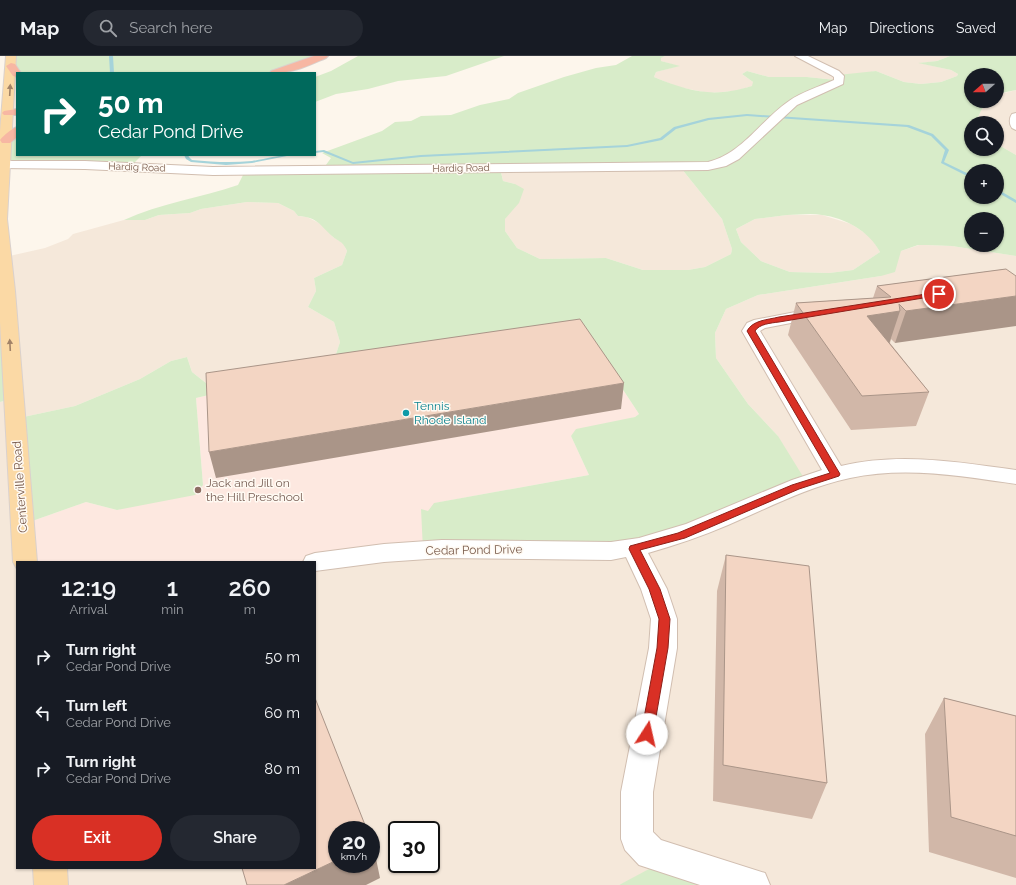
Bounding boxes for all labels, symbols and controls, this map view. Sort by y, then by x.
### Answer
search box [83,10,363,46]
text: Map [20,17,59,39]
icon: search [97,17,119,39]
text: Search here [129,19,213,37]
text: Map [819,20,847,36]
text: Directions [869,20,934,36]
text: Saved [956,20,996,36]
north arrow [964,68,1004,108]
map controls [964,68,1004,252]
one-way arrow [6,84,13,96]
text: 50 m [98,87,164,120]
icon: right [32,88,84,140]
button: search [964,116,1004,156]
text: Cedar Pond Drive [98,121,243,142]
street label: Hardig Road [108,161,166,173]
street label: Hardig Road [432,162,490,174]
button: + [964,164,1004,204]
button: − [964,212,1004,252]
pin [922,277,956,311]
icon: arrive [928,283,950,305]
one-way arrow [7,339,14,351]
place label: Tennis Rhode Island [414,399,486,427]
marker: Tennis Rhode Island [401,408,411,418]
street label: Centerville Road [10,441,30,533]
place label: Jack and Jill on the Hill Preschool [206,476,304,504]
marker: Jack and Jill on the Hill Preschool [193,485,203,495]
street label: Cedar Pond Drive [425,542,523,558]
text: 12:19 [61,573,116,602]
text: 1 [167,573,178,602]
text: 260 [229,573,271,602]
text: Arrival [70,602,108,617]
text: min [161,602,184,617]
text: m [244,602,256,617]
text: Turn right [66,641,136,659]
icon: right [32,646,54,668]
text: 50 m [265,648,300,666]
text: Cedar Pond Drive [66,659,171,674]
text: Turn left [66,697,127,715]
icon: left [32,702,54,724]
text: 60 m [264,704,300,722]
position arrow [626,713,668,755]
text: Cedar Pond Drive [66,715,171,730]
text: Turn right [66,753,136,771]
icon: right [32,758,54,780]
text: 80 m [264,760,300,778]
text: Cedar Pond Drive [66,771,171,786]
button: Exit [32,815,162,861]
button: Share [170,815,300,861]
speed limit sign: 30 [388,821,440,873]
text: 20 [342,830,366,854]
text: km/h [341,851,367,862]

